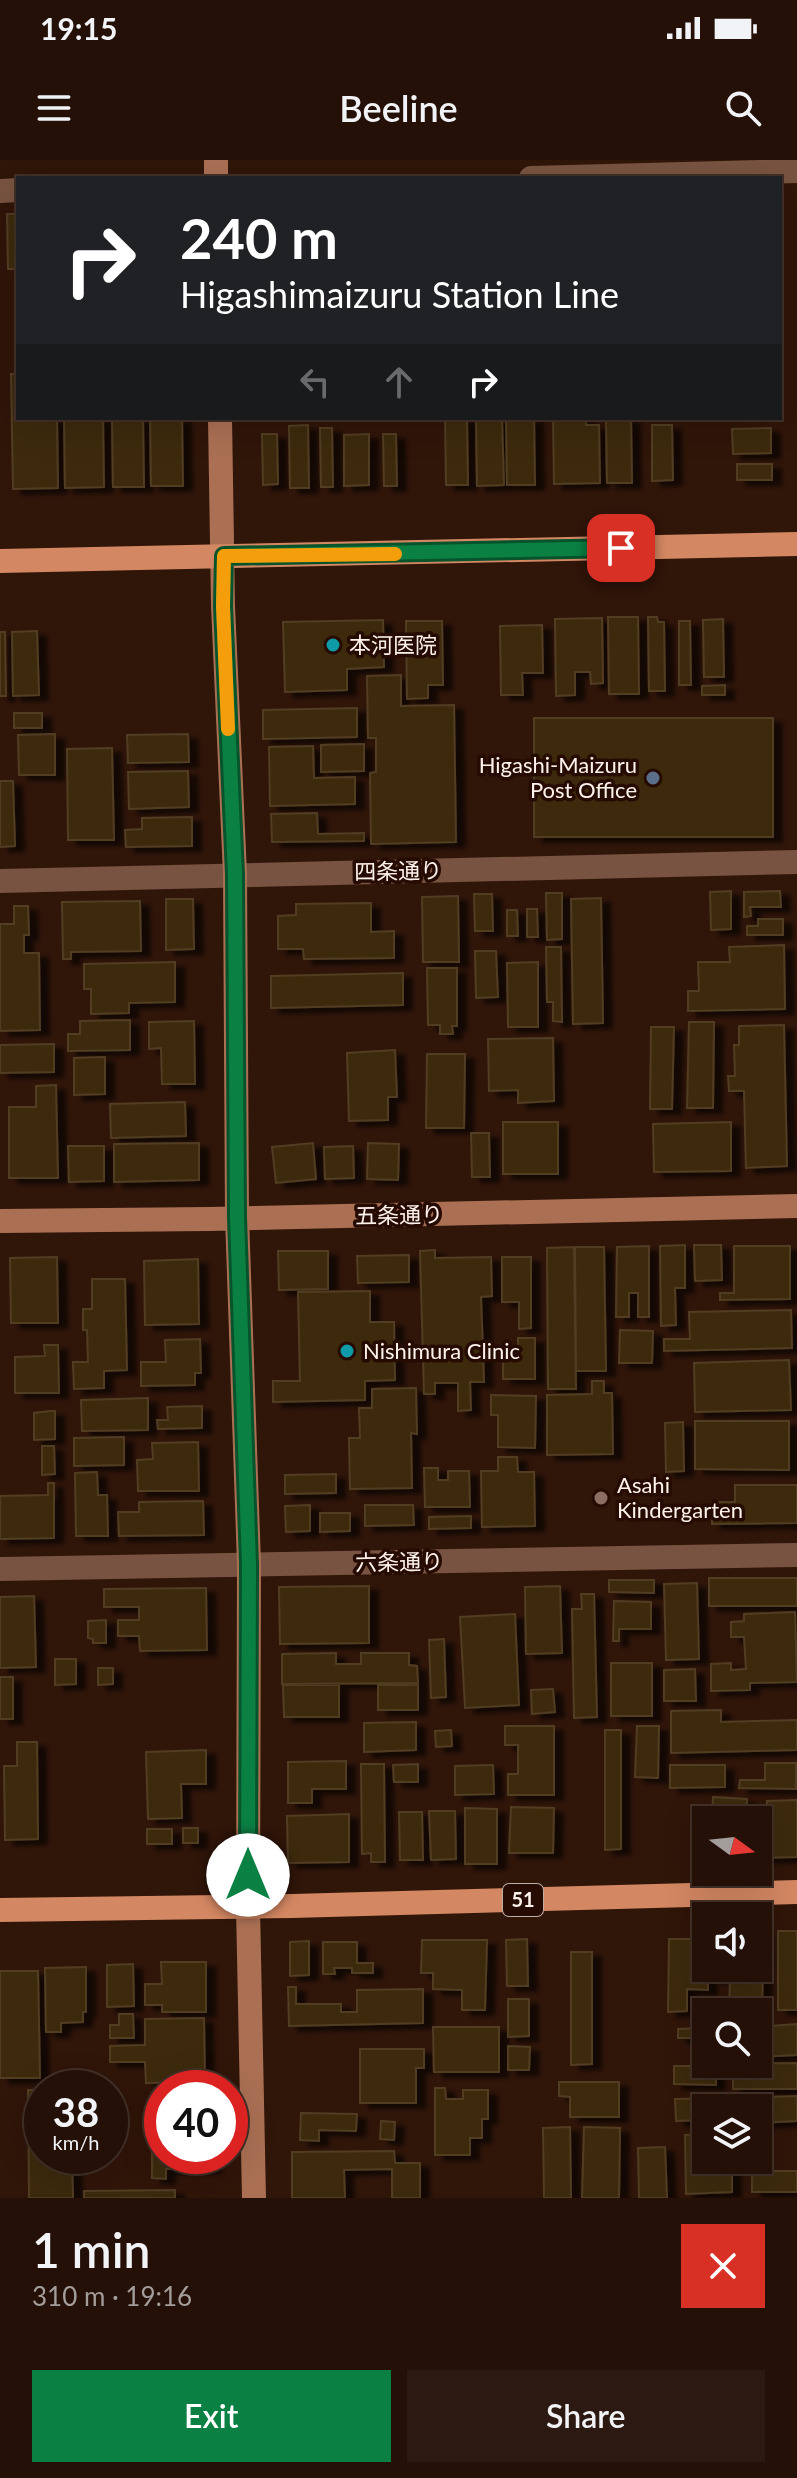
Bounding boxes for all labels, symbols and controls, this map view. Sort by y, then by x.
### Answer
text: 19:15 [40,10,117,46]
icon: menu [32,86,76,130]
text: Beeline [339,86,458,130]
icon: search [721,86,765,130]
text: 240 m [180,204,338,271]
icon: right [48,208,152,312]
text: Higashimaizuru Station Line [180,272,619,316]
icon: left [293,360,337,404]
icon: ahead [377,360,421,404]
icon: right [461,360,505,404]
pin [587,514,655,582]
icon: arrive [599,526,643,570]
place label: 本河医院 [349,631,437,658]
marker: 本河医院 [324,636,342,654]
place label: Higashi-Maizuru Post Office [479,751,637,803]
marker: Higashi-Maizuru Post Office [644,769,662,787]
street label: 四条通り [354,856,442,885]
street label: 五条通り [355,1200,443,1229]
place label: Nishimura Clinic [363,1337,520,1364]
marker: Nishimura Clinic [338,1342,356,1360]
place label: Asahi Kindergarten [617,1471,743,1523]
marker: Asahi Kindergarten [592,1489,610,1507]
street label: 六条通り [355,1547,443,1576]
north arrow [692,1806,772,1886]
map controls [692,1806,772,2174]
position arrow [206,1833,290,1917]
road number: 51 [503,1884,543,1916]
button: sound [692,1902,772,1982]
button: search [692,1998,772,2078]
speed limit sign: 40 [144,2070,248,2174]
text: 38 [53,2088,99,2136]
button: layers [692,2094,772,2174]
text: km/h [53,2130,99,2154]
text: 1 min [32,2221,150,2278]
button: close [681,2224,765,2308]
text: 310 m · 19:16 [32,2280,192,2312]
button: Exit [32,2370,391,2462]
button: Share [407,2370,765,2462]

